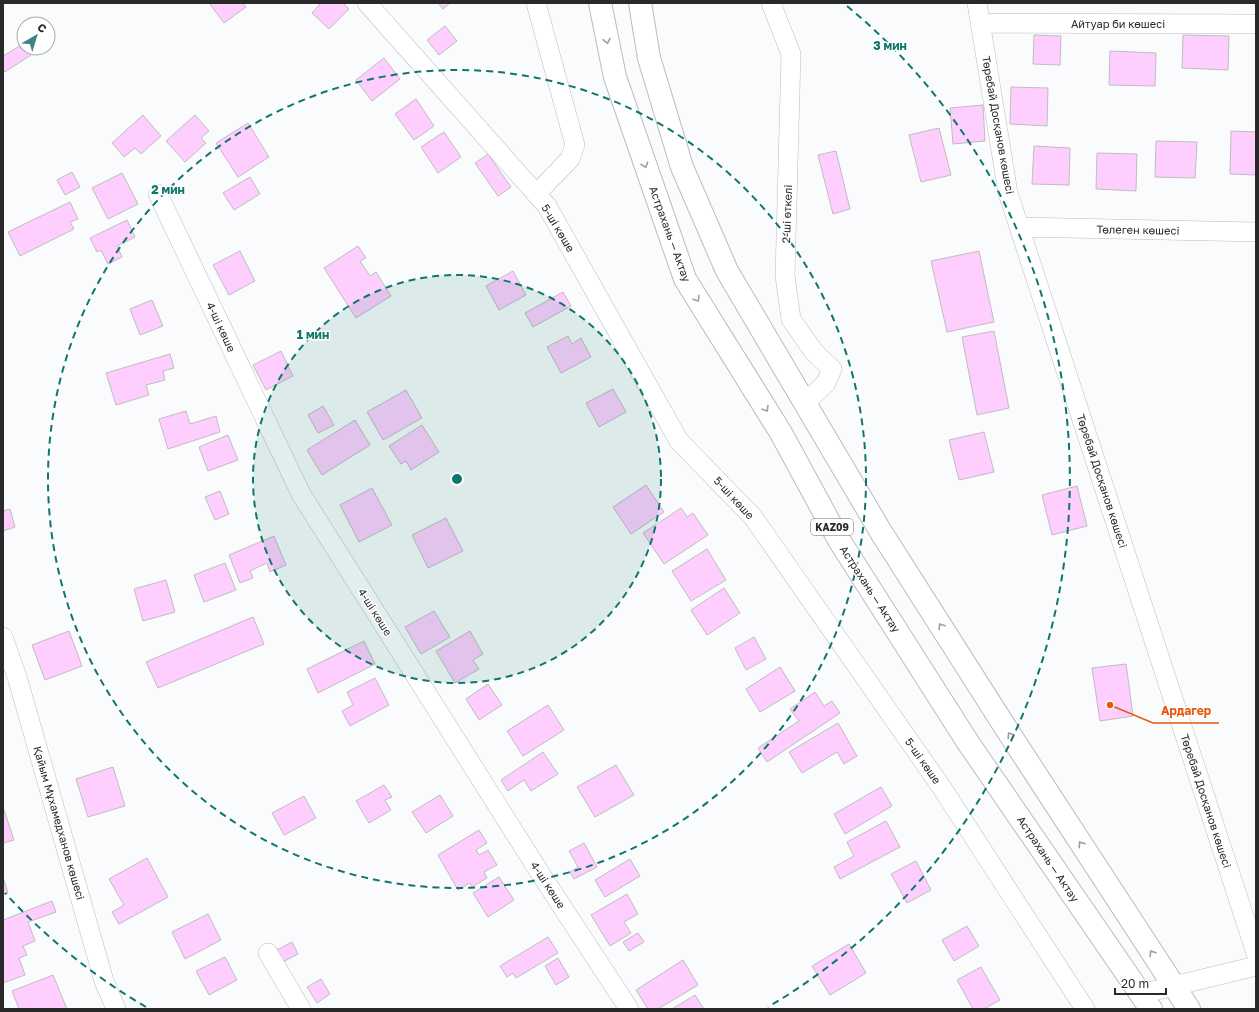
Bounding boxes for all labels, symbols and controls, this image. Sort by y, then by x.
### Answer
north arrow [16,16,56,56]
street label: Айтуар би көшесі [1071,17,1165,30]
text: С [35,20,50,35]
one-way arrow [603,38,611,44]
text: 3 мин [873,38,907,53]
street label: Төребай Досқанов көшесі [980,55,1017,195]
one-way arrow [641,162,649,169]
text: 2 мин [151,182,185,197]
street label: Астрахань — Актау [647,184,694,283]
street label: 2-ші өткелі [779,184,794,244]
street label: 5-шi көше [539,202,578,254]
street label: Төлеген көшесі [1096,222,1180,237]
one-way arrow [693,295,700,302]
street label: 4-шi көше [204,300,239,354]
text: 1 мин [297,327,329,342]
one-way arrow [761,405,768,412]
street label: Төребай Досқанов көшесі [1075,412,1130,549]
centre of rings [450,472,464,486]
street label: 5-шi көше [711,474,757,522]
road number: KAZ09 [811,519,853,535]
street label: Астрахань — Актау [838,543,903,635]
street label: 4-шi көше [356,586,395,638]
one-way arrow [938,623,945,630]
callout: Ардагер [1153,699,1219,723]
text: Ардагер [1161,703,1212,718]
one-way arrow [1008,732,1015,739]
street label: Төребай Досқанов көшесі [1179,732,1234,869]
street label: 5-шi көше [903,735,944,786]
street label: Қайым Мұхамедханов көшесi [30,744,88,902]
street label: Астрахань — Актау [1015,813,1082,904]
one-way arrow [1079,841,1086,848]
street label: 4-шi көше [528,859,568,911]
one-way arrow [1150,950,1157,957]
scale bar [1115,970,1166,996]
text: 20 m [1121,976,1149,991]

